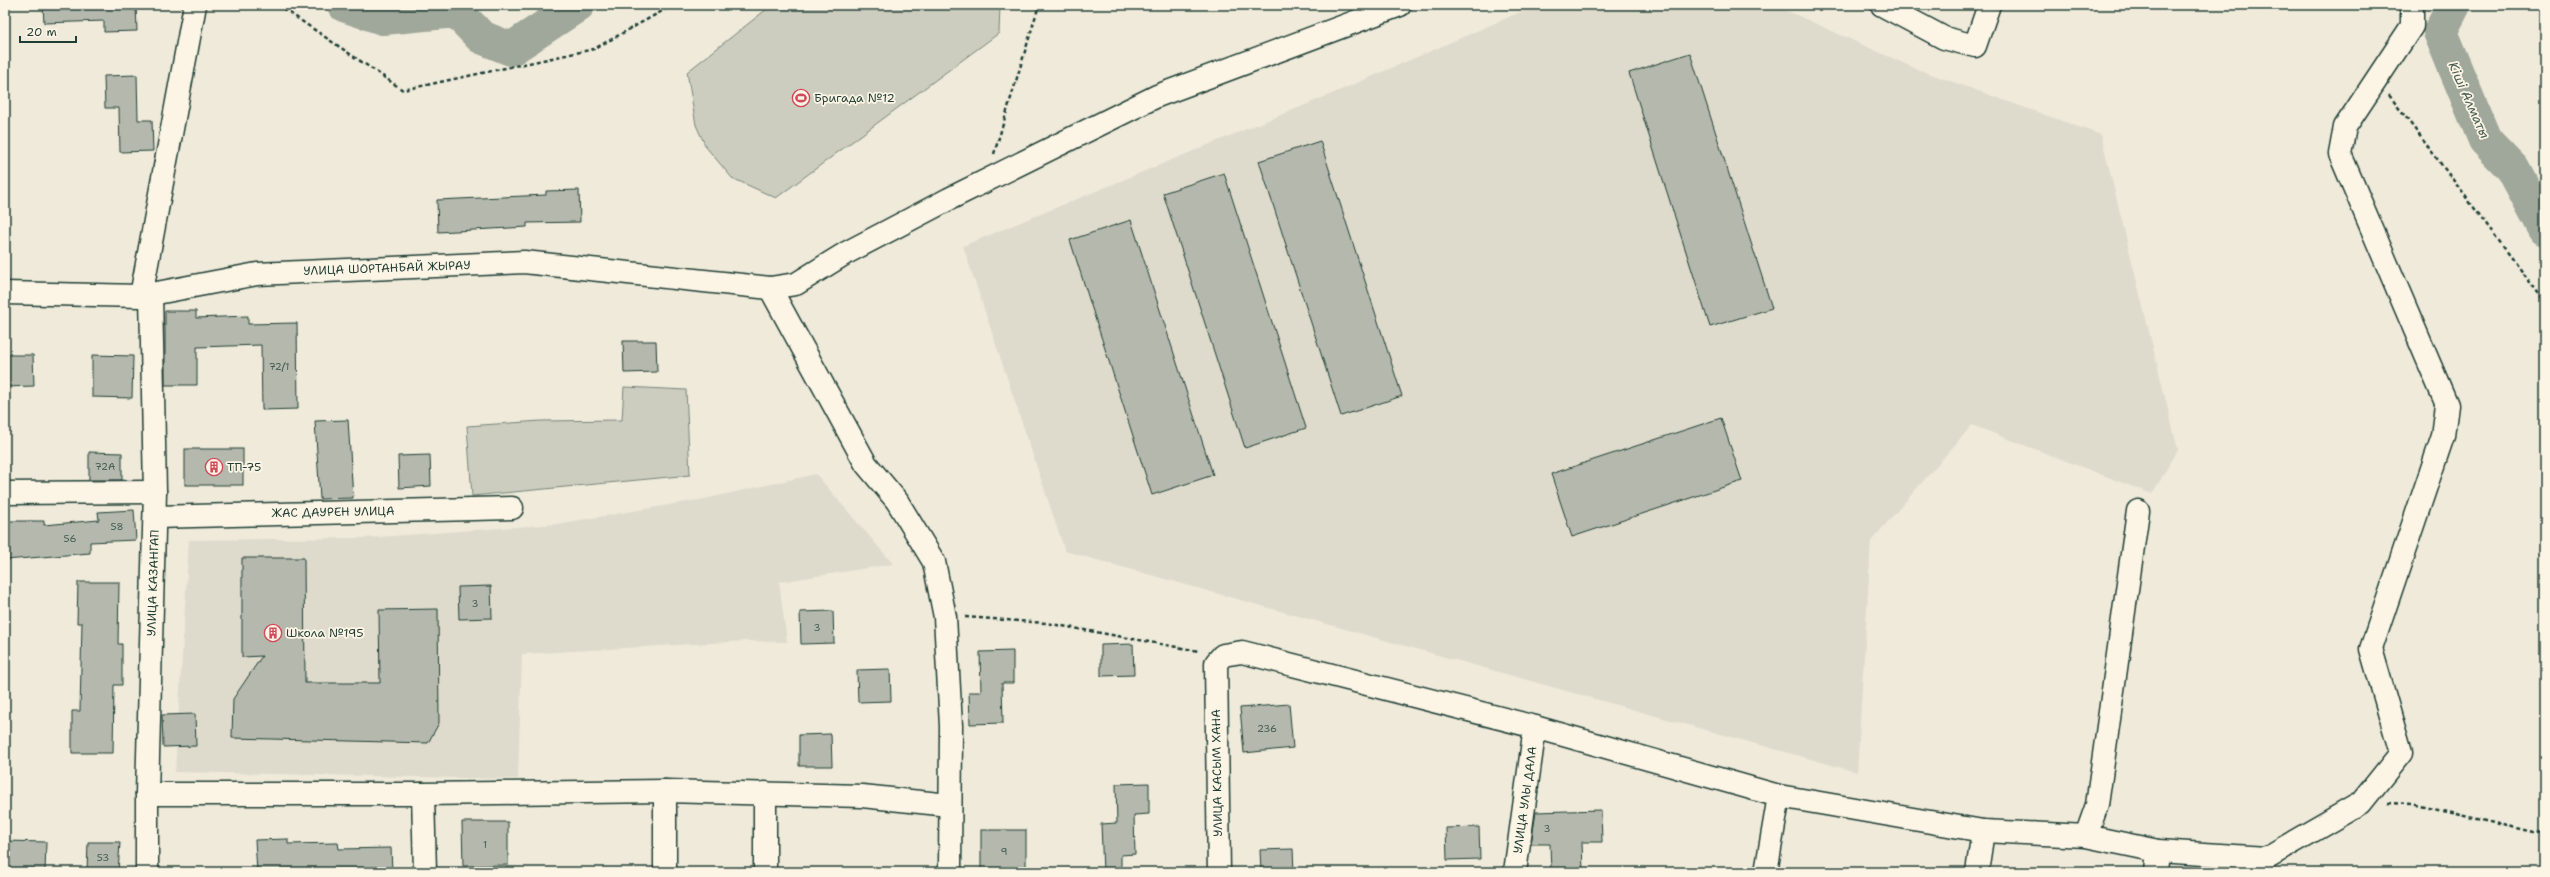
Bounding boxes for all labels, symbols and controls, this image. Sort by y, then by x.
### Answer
scale bar [20,18,76,44]
text: 20 m [26,24,57,40]
water label: Кіші Алматы [2444,59,2494,141]
sports icon: Бригада №12 [791,88,811,108]
place label: Бригада №12 [814,90,895,106]
street label: УЛИЦА ШОРТАНБАЙ ЖЫРАУ [303,257,471,279]
house number: 72/1 [269,360,289,373]
building icon: ТП-75 [204,457,224,477]
place label: ТП-75 [227,459,261,475]
house number: 72А [95,460,115,473]
street label: ЖАС ДАУРЕН УЛИЦА [271,503,395,521]
house number: 58 [111,520,123,533]
street label: УЛИЦА КАЗАНГАП [143,529,163,637]
house number: 56 [64,532,76,545]
house number: 3 [472,597,479,610]
house number: 3 [814,621,821,634]
building icon: Школа №195 [263,623,283,643]
place label: Школа №195 [286,625,364,641]
street label: УЛИЦА КАСЫМ ХАНА [1208,709,1226,837]
house number: 236 [1257,722,1277,735]
street label: УЛИЦА УЛЫ ДАЛА [1510,745,1540,855]
house number: 3 [1544,822,1551,835]
house number: 1 [483,838,487,851]
house number: 9 [1001,845,1008,858]
house number: 53 [97,851,109,864]

